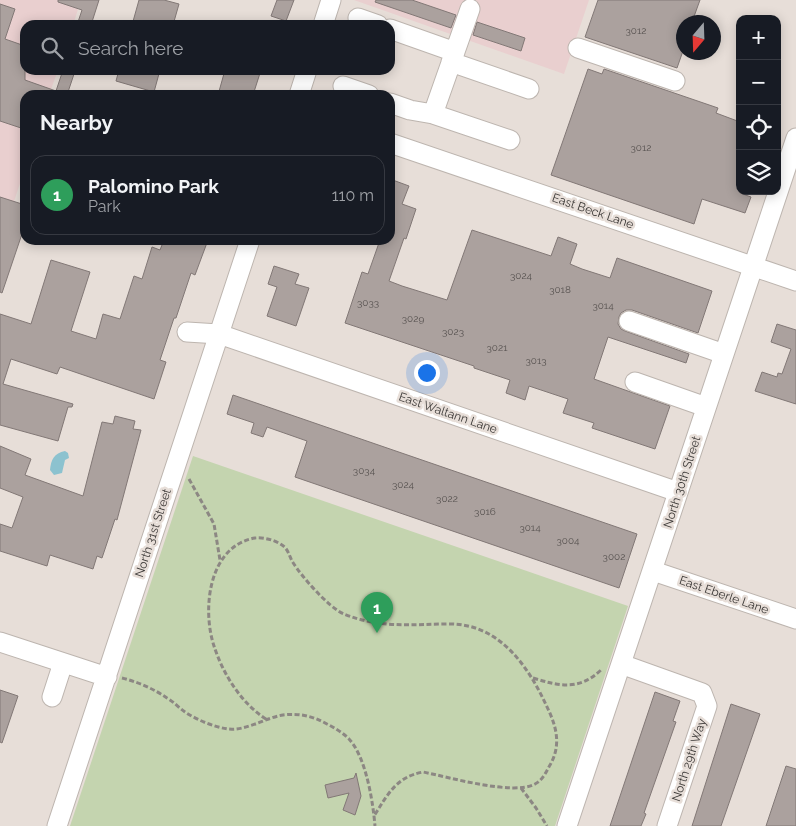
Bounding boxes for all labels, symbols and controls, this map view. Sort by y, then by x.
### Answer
north arrow [676,15,721,60]
map controls [736,15,781,195]
button: + [736,15,781,60]
search box [20,20,395,75]
house number: 3012 [626,25,646,36]
icon: search [38,34,66,62]
text: Search here [78,37,184,59]
button: − [736,60,781,105]
button: locate [736,105,781,150]
text: Nearby [40,110,113,135]
house number: 3012 [631,142,651,153]
button: layers [736,150,781,195]
text: Palomino Park [88,175,219,197]
text: 1 [53,186,61,205]
text: 110 m [332,186,374,205]
street label: East Beck Lane [550,190,636,232]
text: Park [88,197,121,216]
house number: 3024 [510,270,533,281]
house number: 3018 [549,284,571,295]
house number: 3033 [357,297,379,308]
house number: 3014 [592,300,614,311]
house number: 3029 [402,313,424,324]
house number: 3023 [442,326,464,337]
house number: 3021 [487,342,508,353]
house number: 3013 [525,355,547,366]
your location [414,360,440,386]
street label: East Waltann Lane [397,390,499,436]
street label: North 30th Street [661,434,703,530]
house number: 3034 [353,465,376,476]
house number: 3024 [392,479,415,490]
street label: North 31st Street [132,487,174,579]
house number: 3022 [436,493,458,504]
house number: 3016 [474,506,496,517]
house number: 3014 [519,522,541,533]
house number: 3004 [556,535,580,546]
house number: 3002 [603,551,625,562]
street label: East Eberle Lane [677,573,771,617]
pin: 1 [361,592,393,633]
street label: North 29th Way [669,716,709,803]

